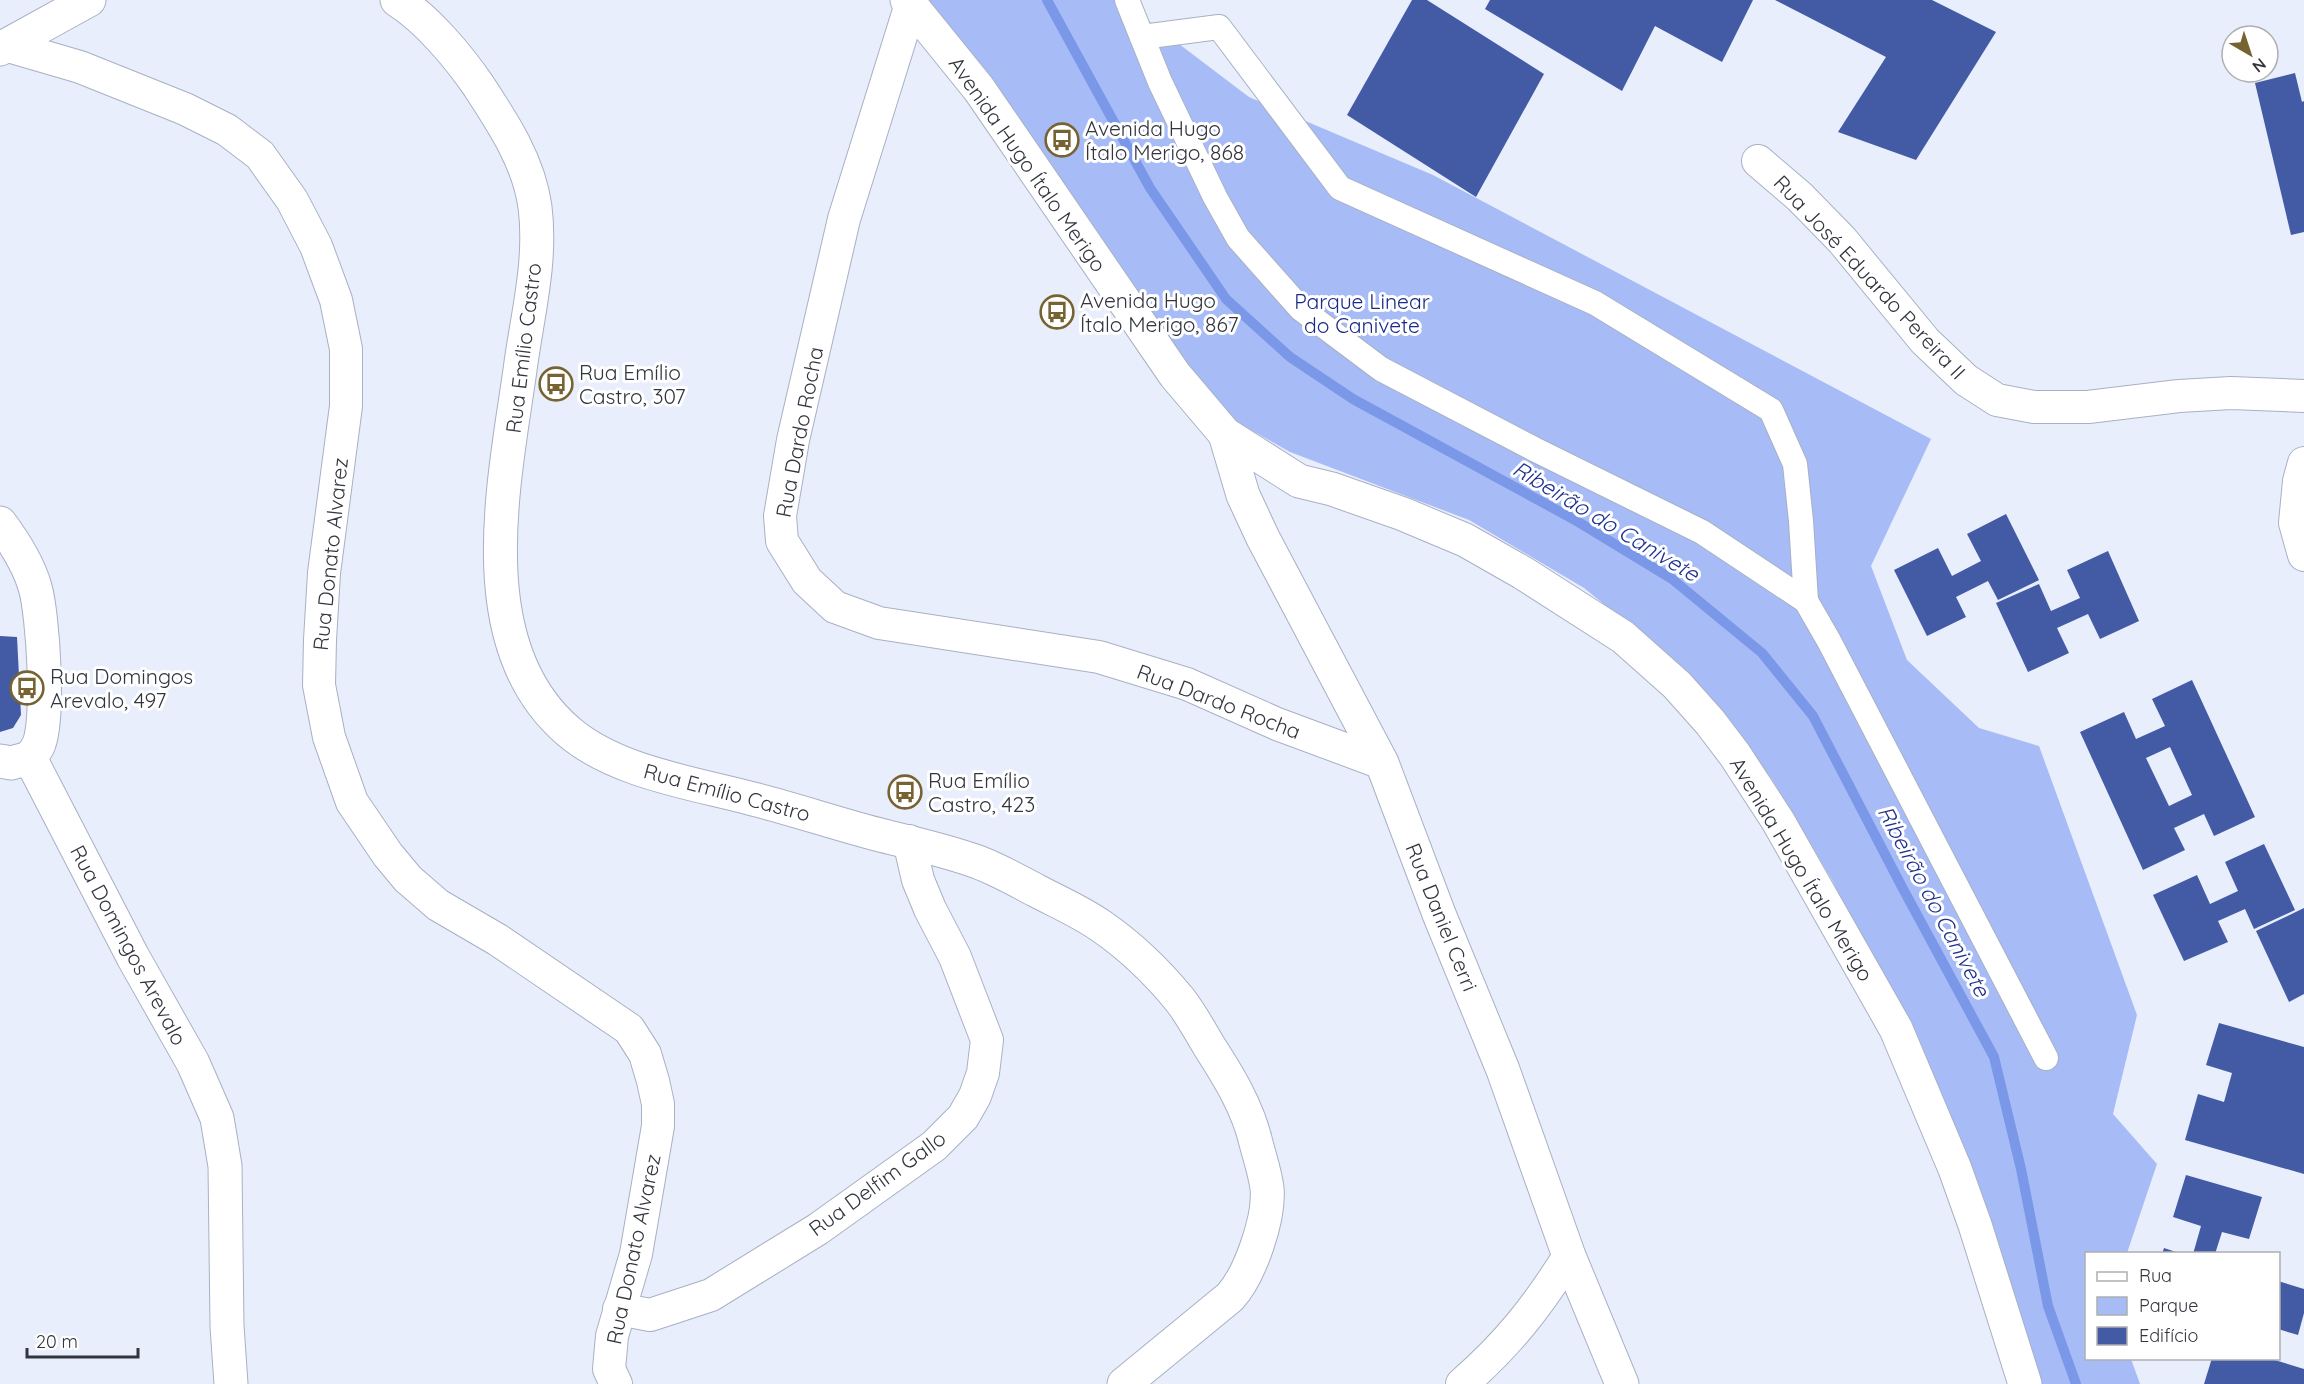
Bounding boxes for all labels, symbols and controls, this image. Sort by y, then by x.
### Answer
north arrow [2220,24,2280,84]
street label: Avenida Hugo Ítalo Merigo [944,51,1112,277]
text: N [2249,54,2270,77]
place label: Avenida Hugo Ítalo Merigo, 868 [1085,115,1244,165]
bus stop icon: Avenida Hugo Ítalo Merigo, 868 [1044,122,1080,158]
street label: Rua José Eduardo Pereira II [1769,170,1971,384]
street label: Rua Emílio Castro [500,261,546,435]
place label: Avenida Hugo Ítalo Merigo, 867 [1080,287,1239,337]
park label: Parque Linear do Canivete [1294,288,1430,338]
bus stop icon: Avenida Hugo Ítalo Merigo, 867 [1039,294,1075,330]
street label: Rua Dardo Rocha [770,345,828,519]
place label: Rua Emílio Castro, 307 [579,359,686,409]
bus stop icon: Rua Emílio Castro, 307 [538,366,574,402]
water label: Ribeirão do Canivete [1508,454,1706,588]
street label: Rua Donato Alvarez [307,456,353,652]
street label: Rua Dardo Rocha [1134,658,1304,744]
place label: Rua Domingos Arevalo, 497 [50,663,193,713]
bus stop icon: Rua Domingos Arevalo, 497 [9,670,45,706]
street label: Avenida Hugo Ítalo Merigo [1725,752,1879,986]
street label: Rua Emílio Castro [641,757,813,827]
place label: Rua Emílio Castro, 423 [928,767,1035,817]
bus stop icon: Rua Emílio Castro, 423 [887,774,923,810]
water label: Ribeirão do Canivete [1872,801,1997,1003]
street label: Rua Daniel Cerri [1400,839,1484,995]
street label: Rua Domingos Arevalo [65,840,193,1050]
street label: Rua Delfim Gallo [803,1125,951,1241]
street label: Rua Donato Alvarez [600,1152,666,1346]
legend [2085,1252,2280,1360]
text: Rua [2139,1264,2172,1287]
text: Parque [2139,1294,2198,1317]
scale bar [27,1321,138,1359]
text: Edifício [2139,1324,2198,1347]
text: 20 m [36,1330,78,1353]

